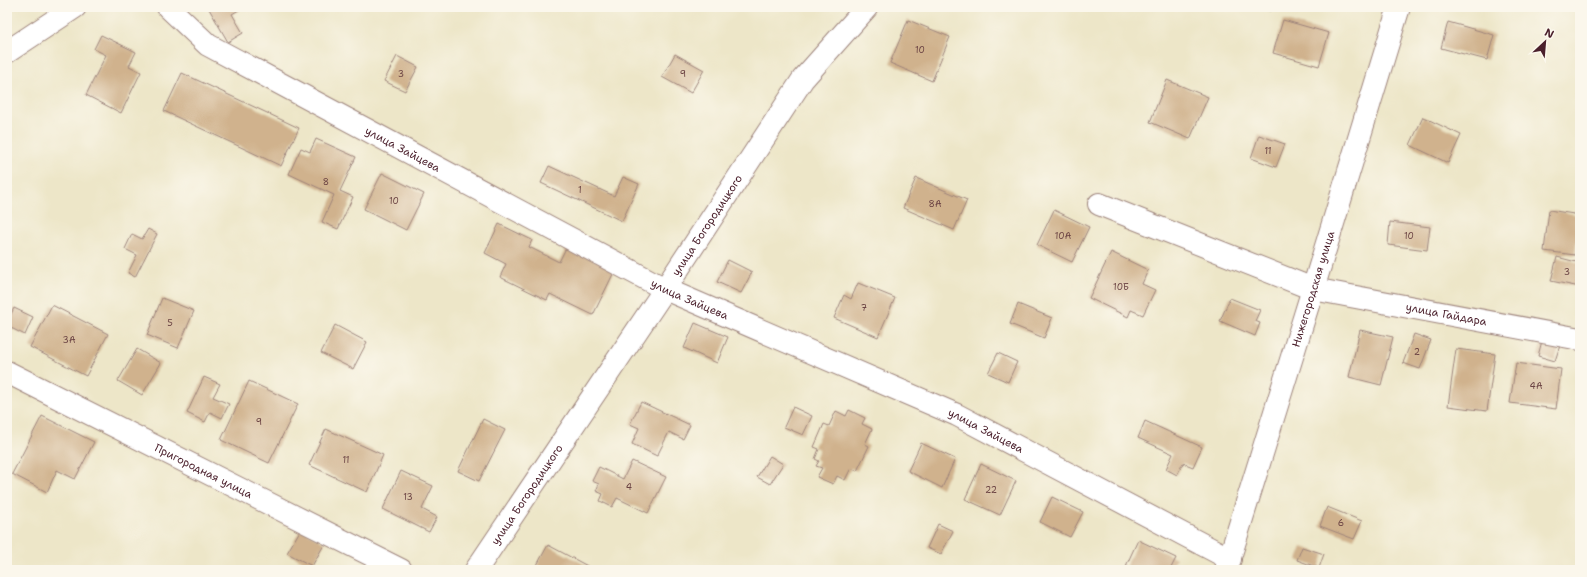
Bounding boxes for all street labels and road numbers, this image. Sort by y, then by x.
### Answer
street label: улица Зайцева [363,123,443,175]
street label: улица Богородицкого [668,171,746,279]
street label: Нижегородская улица [1288,229,1338,349]
street label: улица Зайцева [648,275,731,323]
street label: улица Гайдара [1405,299,1488,329]
street label: улица Зайцева [946,405,1026,456]
street label: Пригородная улица [152,440,255,502]
street label: улица Богородицкого [488,441,566,548]

